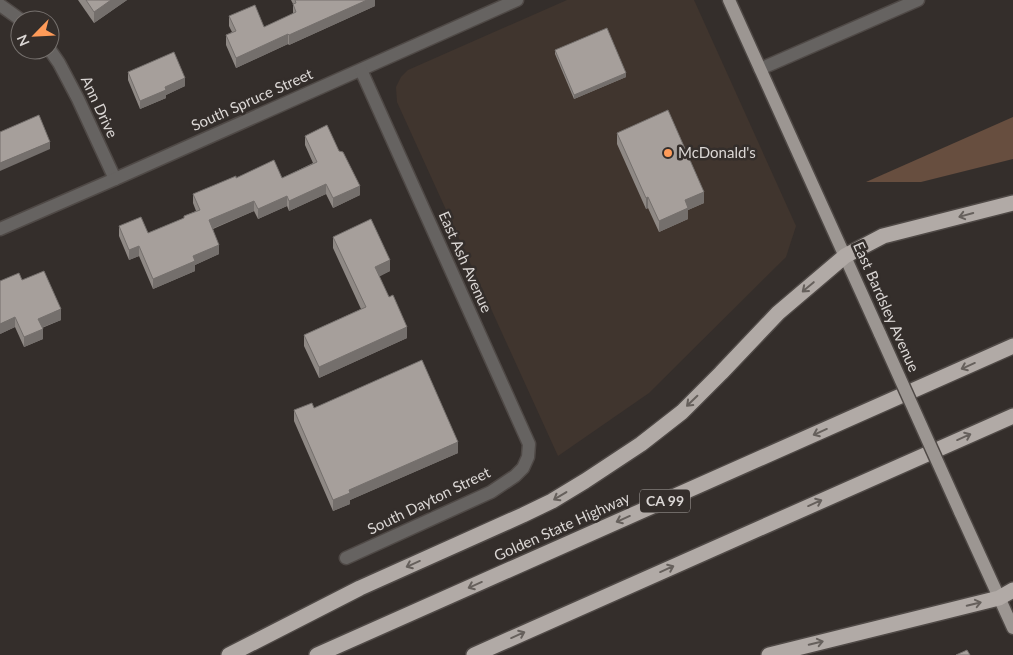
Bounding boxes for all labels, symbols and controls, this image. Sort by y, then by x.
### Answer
north arrow [10,10,60,60]
text: N [13,32,33,49]
street label: South Spruce Street [188,64,316,134]
street label: Ann Drive [78,73,122,141]
place label: McDonald's [678,143,756,161]
marker: McDonald's [662,147,674,159]
street label: East Ash Avenue [435,208,496,315]
one-way arrow [958,211,974,220]
street label: East Bardsley Avenue [850,239,924,374]
one-way arrow [801,282,814,293]
one-way arrow [961,361,976,371]
one-way arrow [686,395,699,407]
one-way arrow [813,427,828,437]
one-way arrow [956,432,971,442]
street label: South Dayton Street [364,462,493,538]
street label: Golden State Highway [491,488,633,564]
road number: CA 99 [640,490,690,512]
one-way arrow [554,491,568,501]
one-way arrow [807,498,822,508]
one-way arrow [616,515,631,525]
one-way arrow [406,560,421,570]
one-way arrow [659,564,674,574]
one-way arrow [468,581,483,590]
one-way arrow [966,599,982,608]
one-way arrow [510,630,525,640]
one-way arrow [808,638,824,647]

